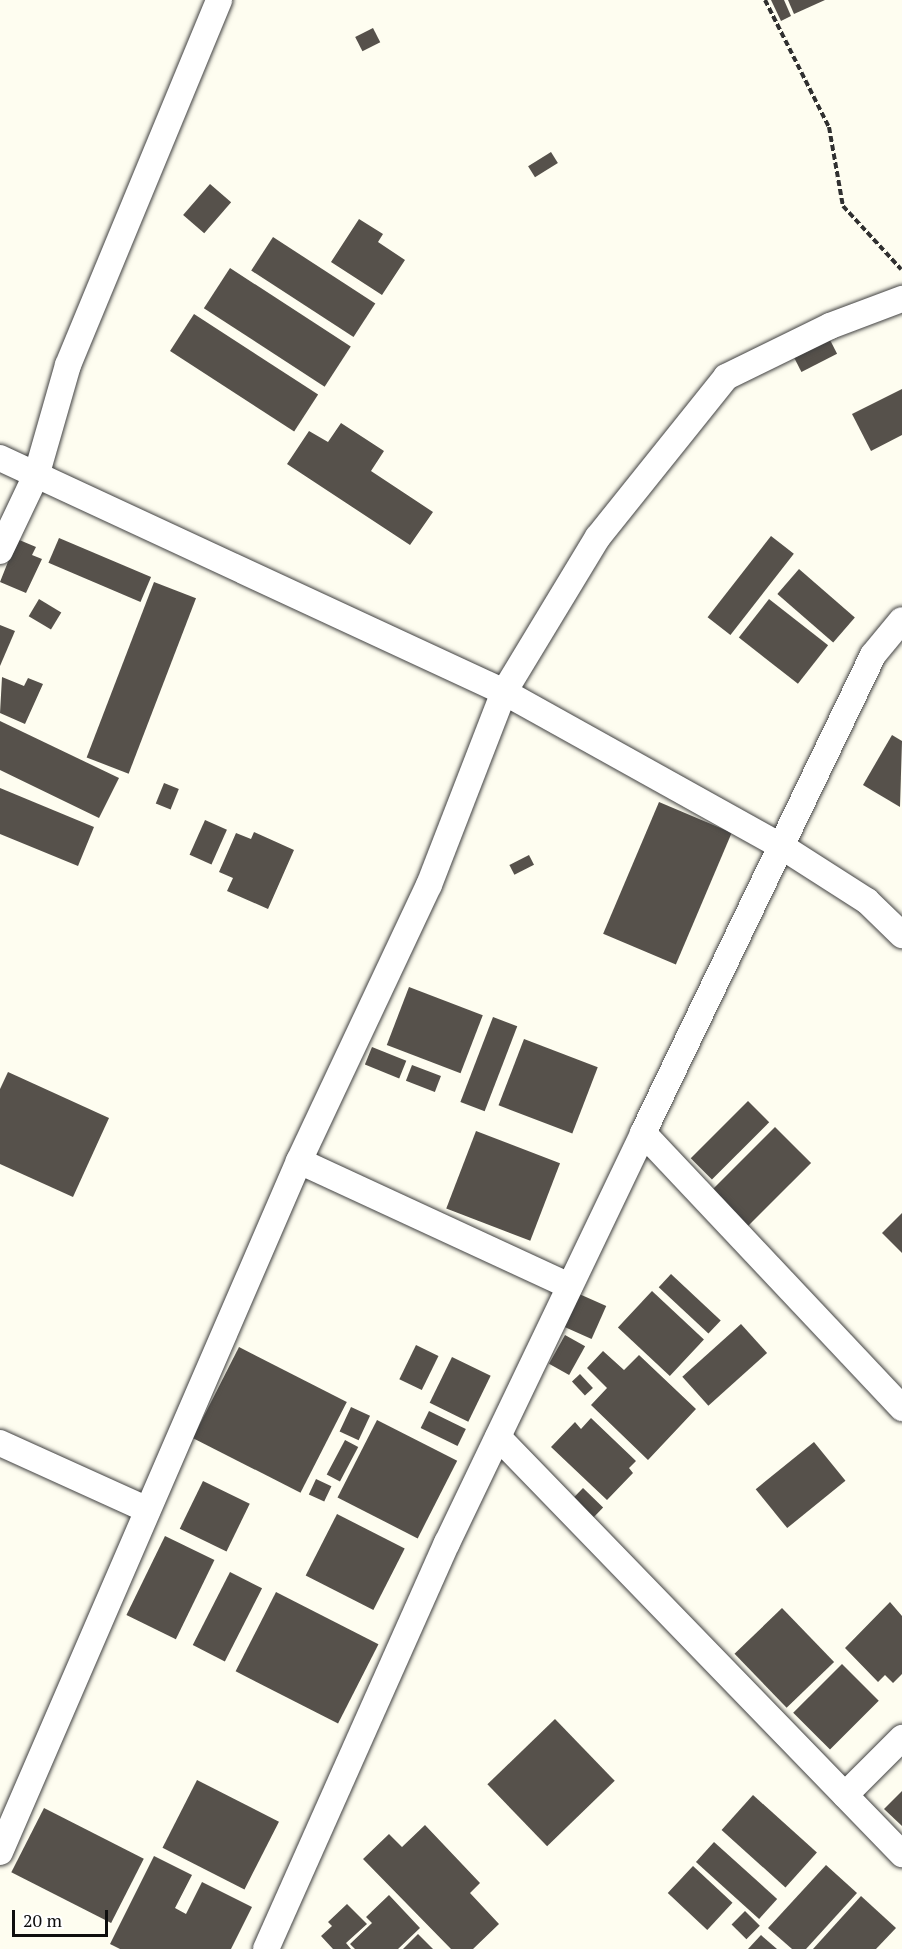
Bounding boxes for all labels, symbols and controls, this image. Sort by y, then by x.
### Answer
scale bar [15,1898,111,1936]
text: 20 m [23,1908,62,1932]

